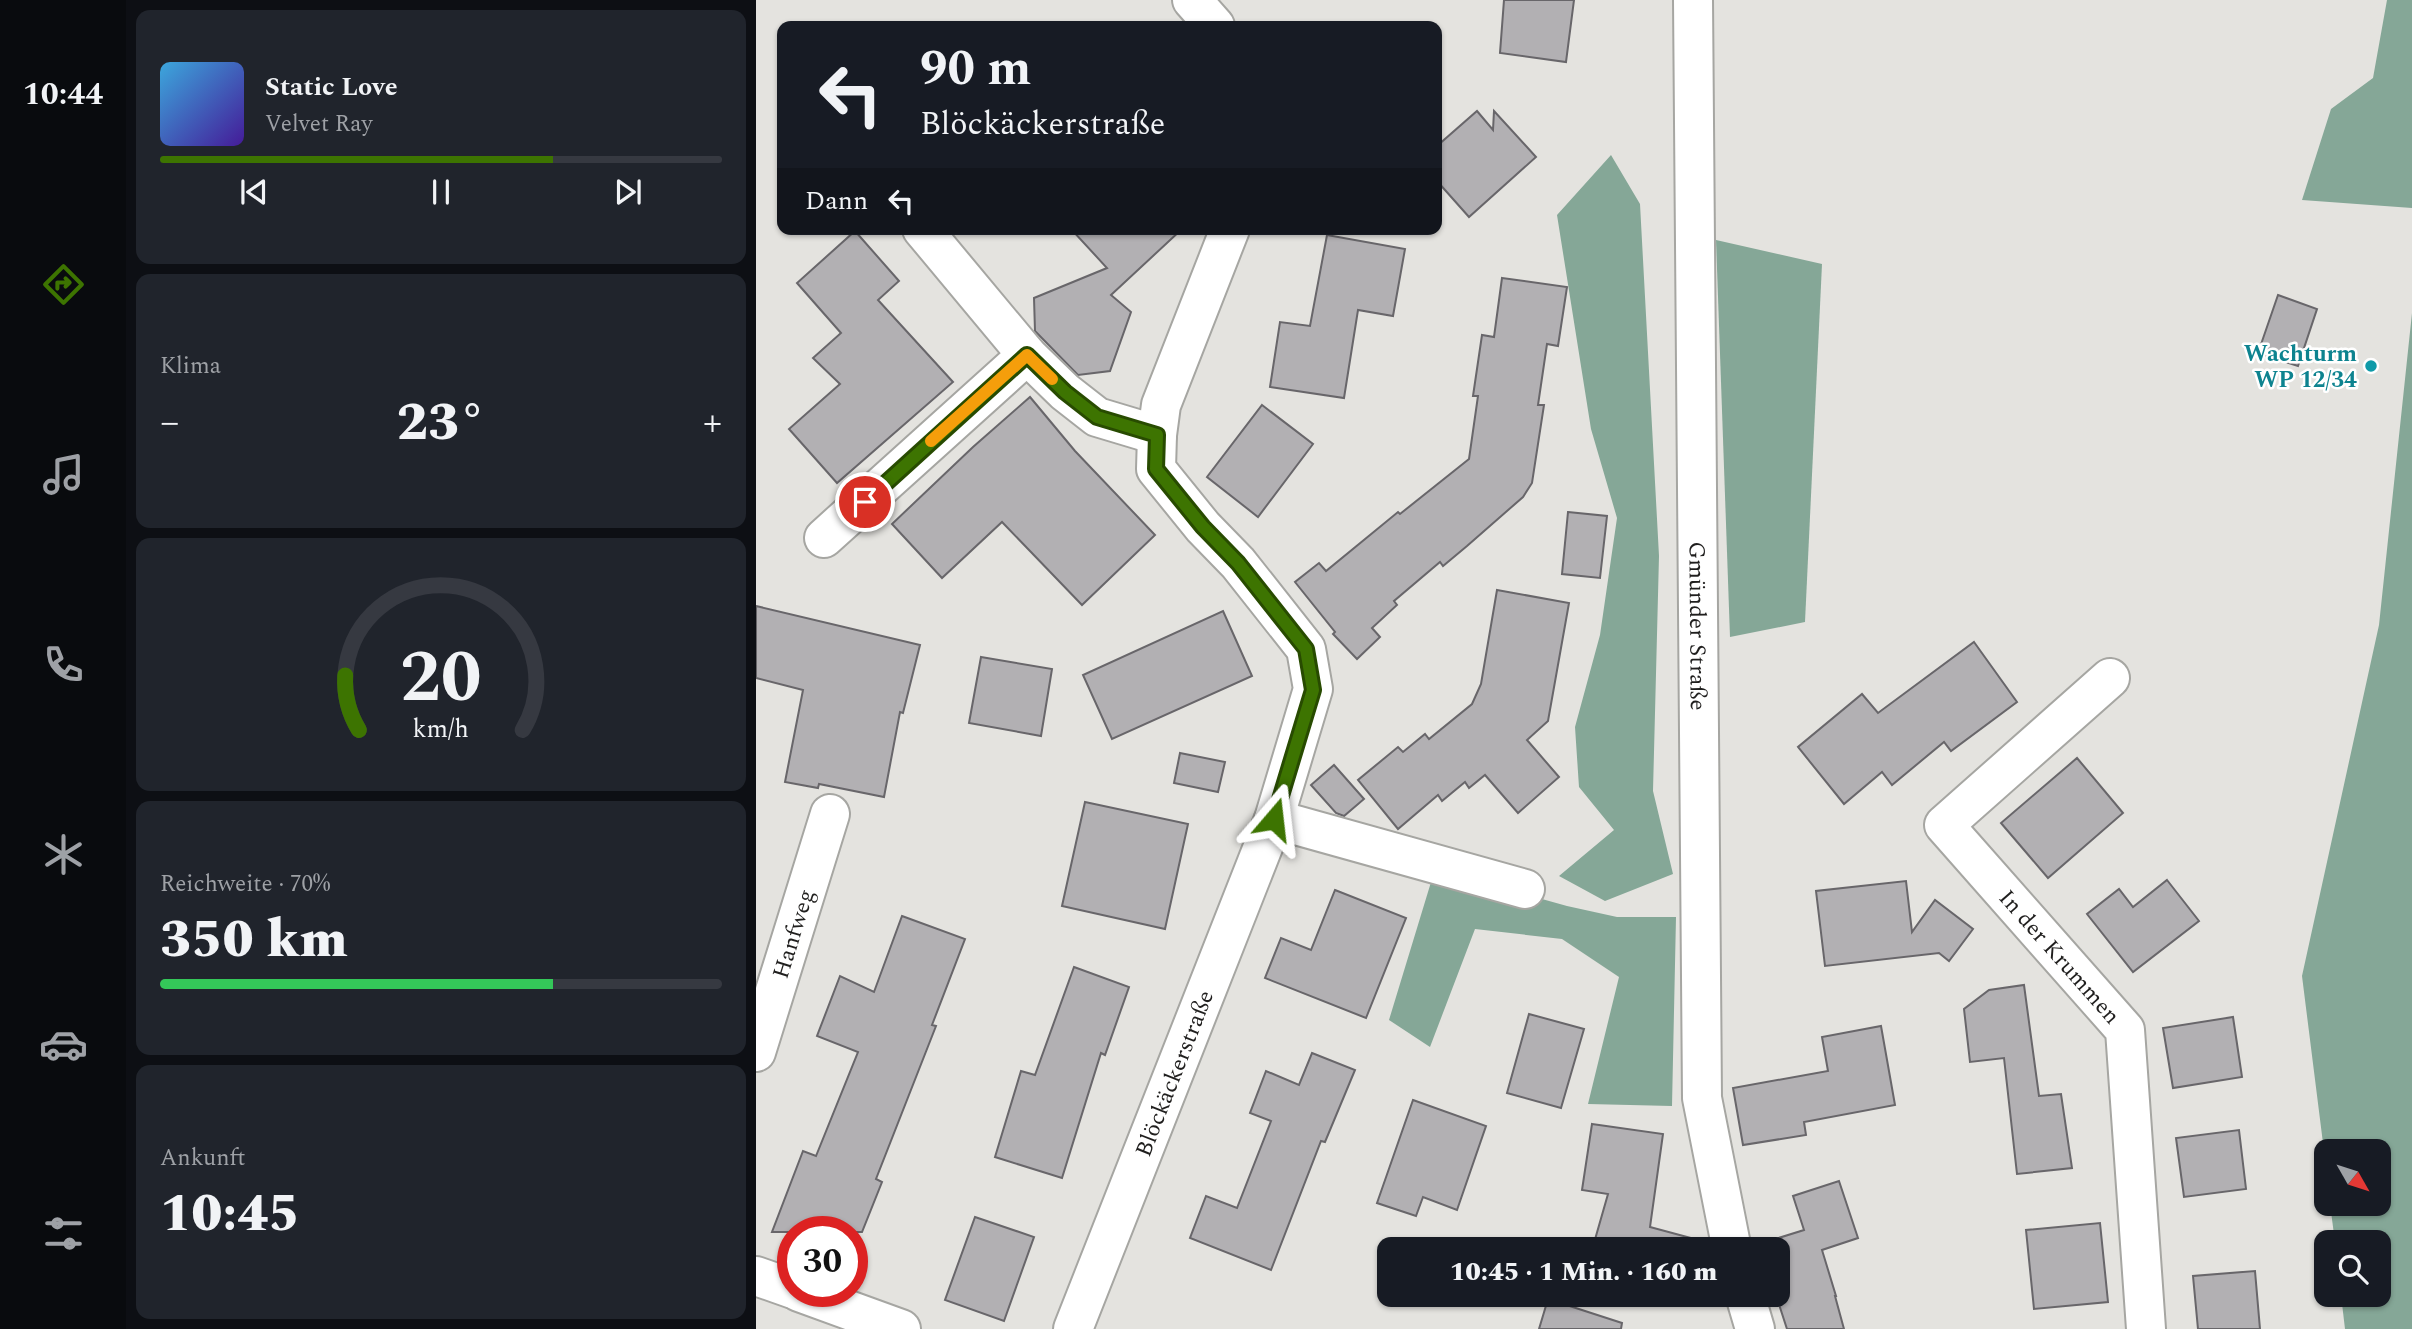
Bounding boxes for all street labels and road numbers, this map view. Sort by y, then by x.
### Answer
street label: Gmünder Straße [1678,541,1715,711]
street label: In der Krummen [1990,882,2128,1033]
street label: Hanfweg [764,885,825,983]
street label: Blöckäckerstraße [1127,985,1224,1162]

